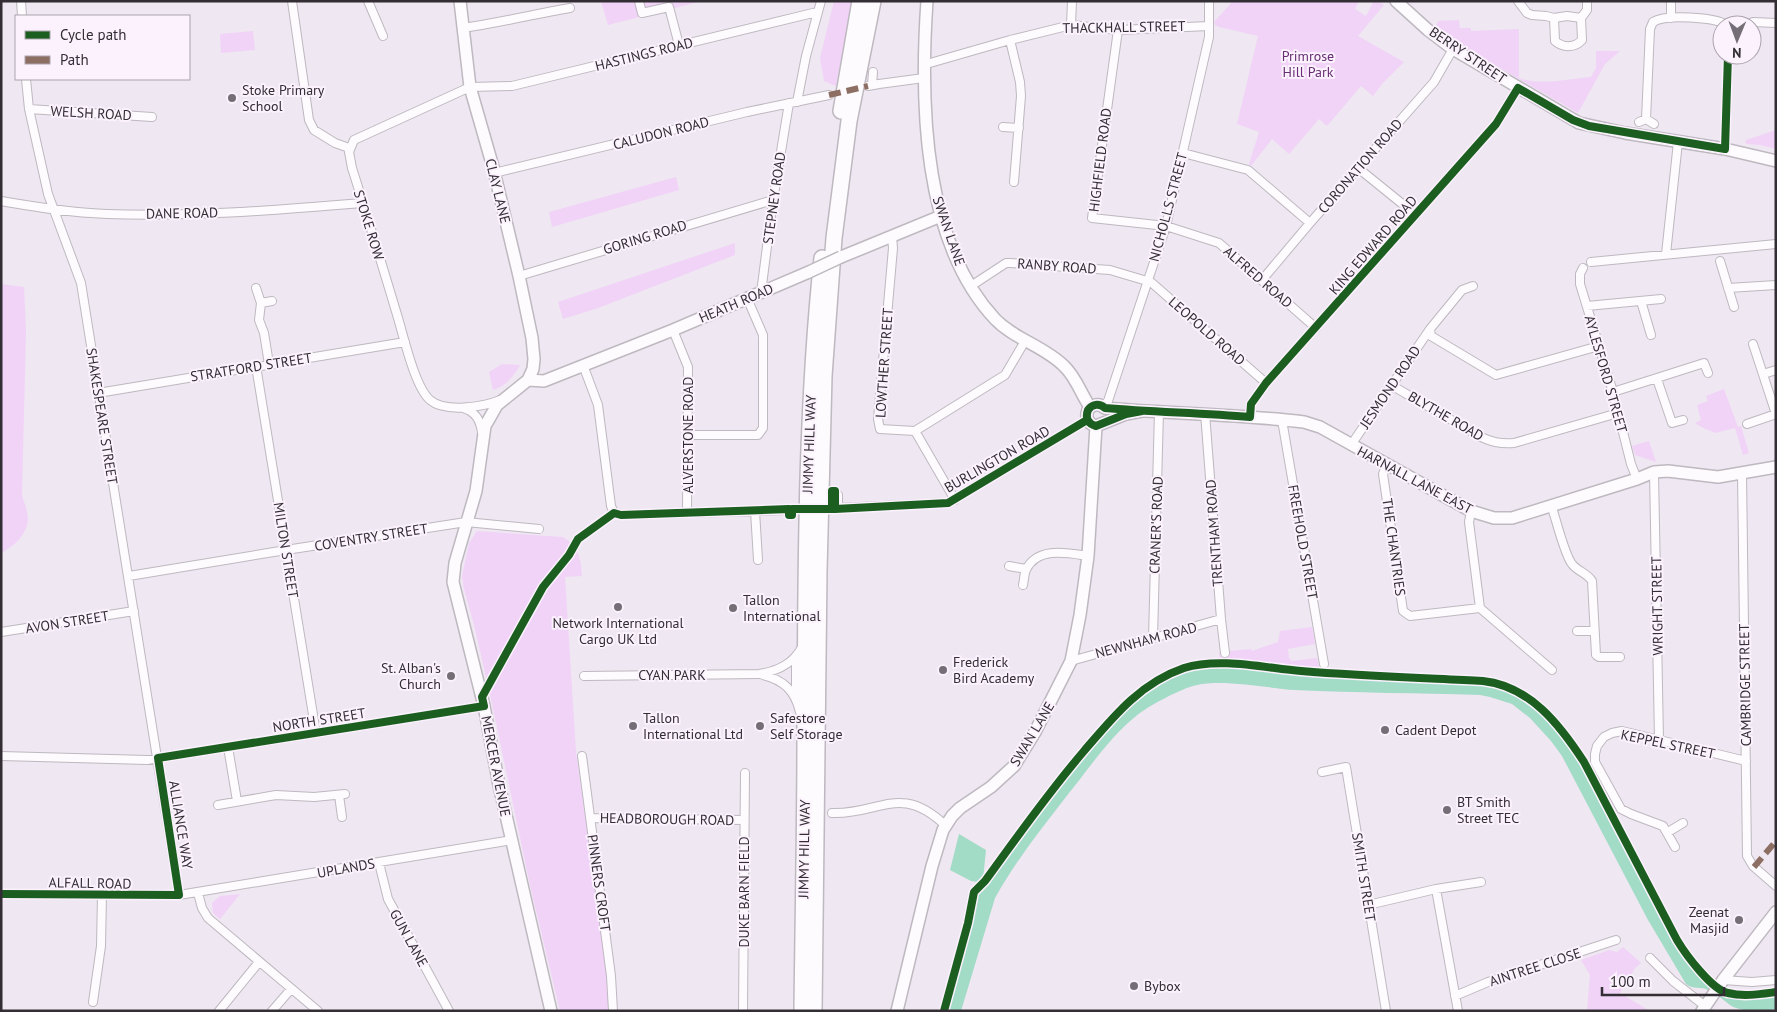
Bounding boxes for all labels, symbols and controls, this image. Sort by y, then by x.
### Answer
legend [15,15,190,80]
north arrow [1712,15,1762,65]
street label: THACKHALL STREET [1062,17,1186,37]
street label: BERRY STREET [1426,23,1510,87]
text: Cycle path [60,25,126,44]
street label: HASTINGS ROAD [593,33,695,75]
text: N [1732,44,1742,62]
park label: Primrose Hill Park [1282,47,1334,81]
text: Path [60,50,89,69]
place label: Stoke Primary School [242,81,325,115]
marker: Stoke Primary School [226,92,238,104]
street label: WELSH ROAD [50,102,132,124]
street label: HIGHFIELD ROAD [1085,107,1115,213]
street label: CALUDON ROAD [611,112,711,154]
street label: CORONATION ROAD [1314,115,1406,217]
street label: NICHOLLS STREET [1145,150,1191,264]
street label: STEPNEY ROAD [759,151,789,245]
street label: CLAY LANE [481,157,515,225]
street label: STOKE ROW [350,188,388,263]
street label: KING EDWARD ROAD [1325,192,1421,298]
street label: SWAN LANE [929,194,969,268]
street label: DANE ROAD [146,203,218,223]
street label: GORING ROAD [601,216,689,258]
street label: ALFRED ROAD [1220,242,1296,312]
street label: RANBY ROAD [1017,254,1097,278]
street label: HEATH ROAD [696,279,776,327]
street label: LEOPOLD ROAD [1165,293,1249,369]
street label: LOWTHER STREET [871,307,897,419]
street label: AYLESFORD STREET [1581,313,1631,435]
street label: JESMOND ROAD [1355,342,1424,433]
street label: SHAKESPEARE STREET [82,346,122,486]
street label: STRATFORD STREET [189,348,313,385]
street label: ALVERSTONE ROAD [679,377,697,493]
street label: BLYTHE ROAD [1405,387,1487,445]
street label: JIMMY HILL WAY [798,394,820,495]
street label: BURLINGTON ROAD [941,421,1053,497]
street label: HARNALL LANE EAST [1354,442,1476,518]
street label: CRANER'S ROAD [1145,476,1167,574]
street label: TRENTHAM ROAD [1201,479,1227,587]
street label: FREEHOLD STREET [1284,483,1322,601]
street label: THE CHANTRIES [1378,497,1410,597]
street label: MILTON STREET [270,501,302,599]
street label: COVENTRY STREET [313,519,429,555]
street label: WRIGHT STREET [1647,556,1667,656]
place label: Tallon International [743,591,821,625]
marker: Network International Cargo UK Ltd [612,601,624,613]
marker: Tallon International [727,602,739,614]
street label: AVON STREET [24,606,110,637]
place label: Network International Cargo UK Ltd [552,614,684,648]
street label: NEWNHAM ROAD [1093,618,1199,662]
street label: CAMBRIDGE STREET [1735,623,1755,747]
place label: Frederick Bird Academy [953,653,1035,687]
place label: St. Alban's Church [381,659,441,693]
marker: Frederick Bird Academy [937,664,949,676]
street label: CYAN PARK [638,666,706,684]
marker: St. Alban's Church [445,670,457,682]
street label: SWAN LANE [1006,698,1058,770]
street label: NORTH STREET [271,704,367,736]
place label: Tallon International Ltd [643,709,743,743]
place label: Safestore Self Storage [770,709,843,743]
street label: MERCER AVENUE [477,714,515,818]
marker: Tallon International Ltd [627,720,639,732]
marker: Safestore Self Storage [754,720,766,732]
place label: Cadent Depot [1395,721,1477,739]
marker: Cadent Depot [1379,724,1391,736]
street label: KEPPEL STREET [1619,725,1717,763]
street label: ALLIANCE WAY [165,779,197,871]
place label: BT Smith Street TEC [1457,793,1519,827]
street label: JIMMY HILL WAY [794,799,814,899]
marker: BT Smith Street TEC [1441,804,1453,816]
street label: HEADBOROUGH ROAD [600,809,734,829]
street label: SMITH STREET [1348,831,1380,923]
street label: PINNERS CROFT [583,833,615,933]
street label: DUKE BARN FIELD [735,836,753,948]
street label: UPLANDS [316,854,376,882]
street label: ALFALL ROAD [48,873,132,893]
place label: Zeenat Masjid [1689,903,1729,937]
street label: GUN LANE [386,906,432,970]
marker: Zeenat Masjid [1733,914,1745,926]
street label: AINTREE CLOSE [1487,944,1583,990]
scale bar [1602,964,1724,996]
text: 100 m [1610,972,1651,991]
place label: Bybox [1144,977,1181,995]
marker: Bybox [1128,980,1140,992]

